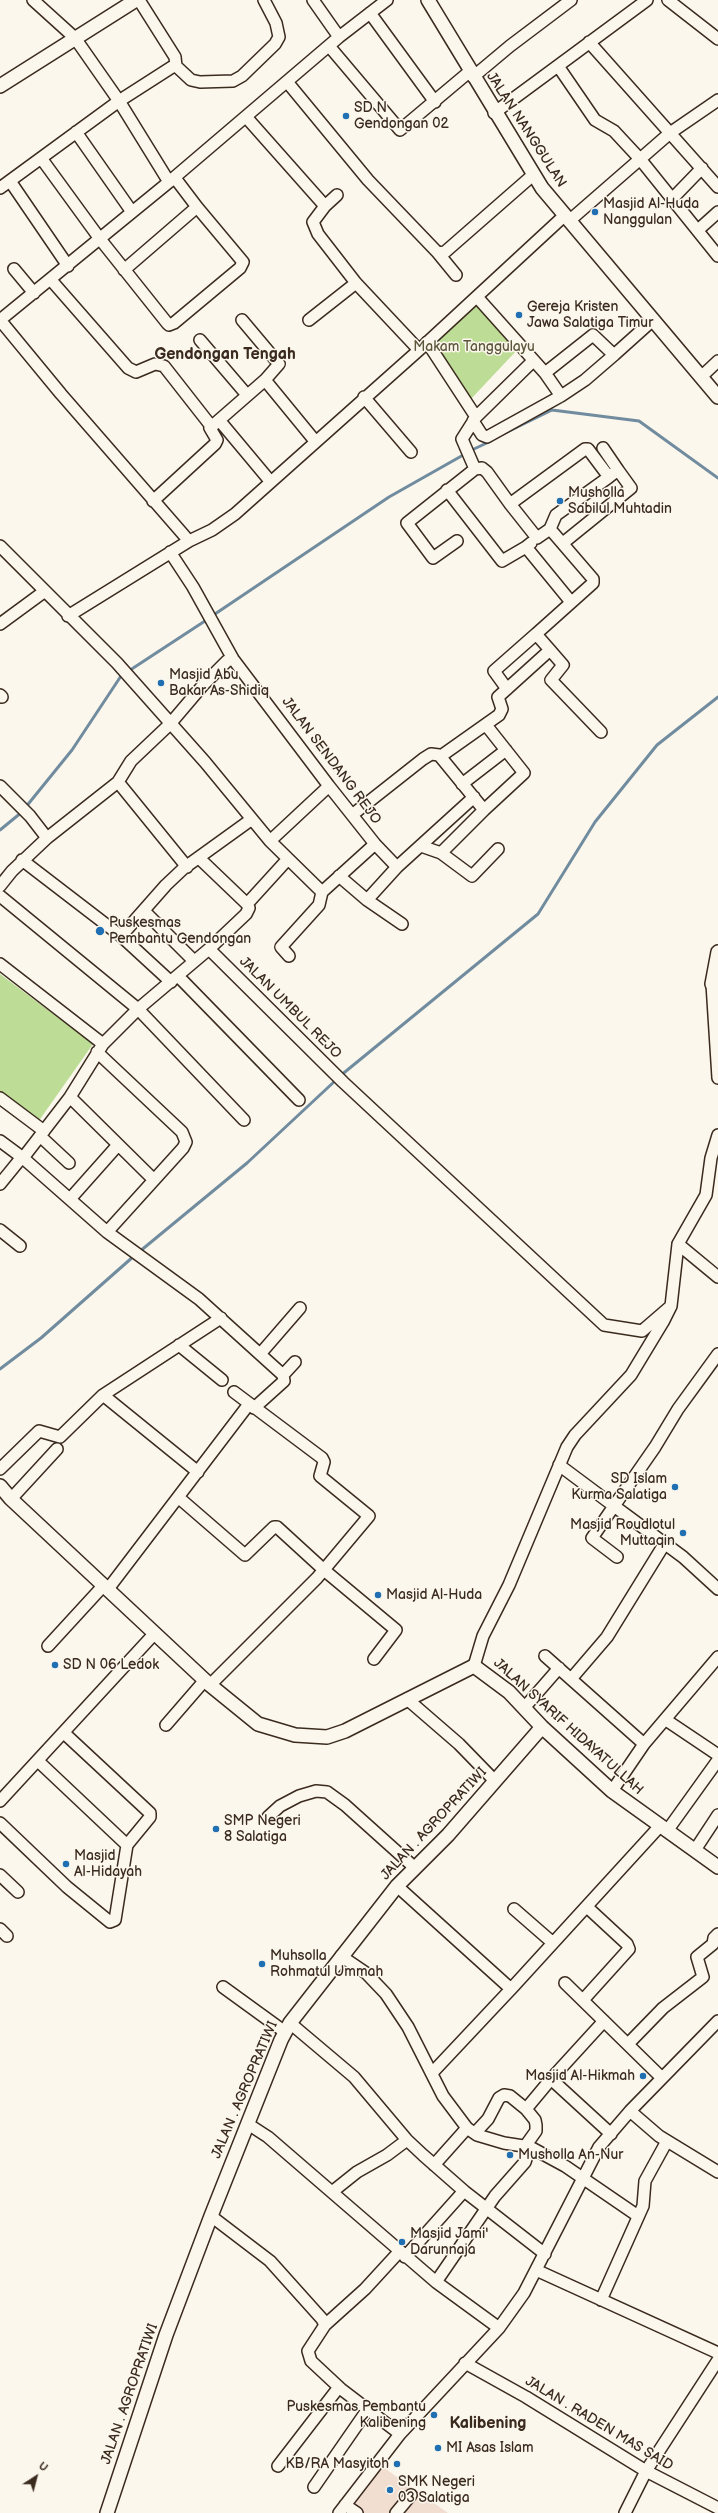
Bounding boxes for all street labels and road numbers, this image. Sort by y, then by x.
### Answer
street label: JALAN NANGGULAN [482,69,570,191]
street label: JALAN SENDANG REJO [278,694,384,828]
street label: JALAN UMBUL REJO [235,953,345,1063]
street label: JALAN SYARIF HIDAYATULLAH [490,1655,646,1799]
street label: JALAN . AGROPRATIWI [378,1764,490,1884]
street label: JALAN . AGROPRATIWI [208,2019,282,2161]
street label: JALAN . AGROPRATIWI [98,2321,162,2467]
street label: JALAN . RADEN MAS SAID [522,2373,676,2475]

